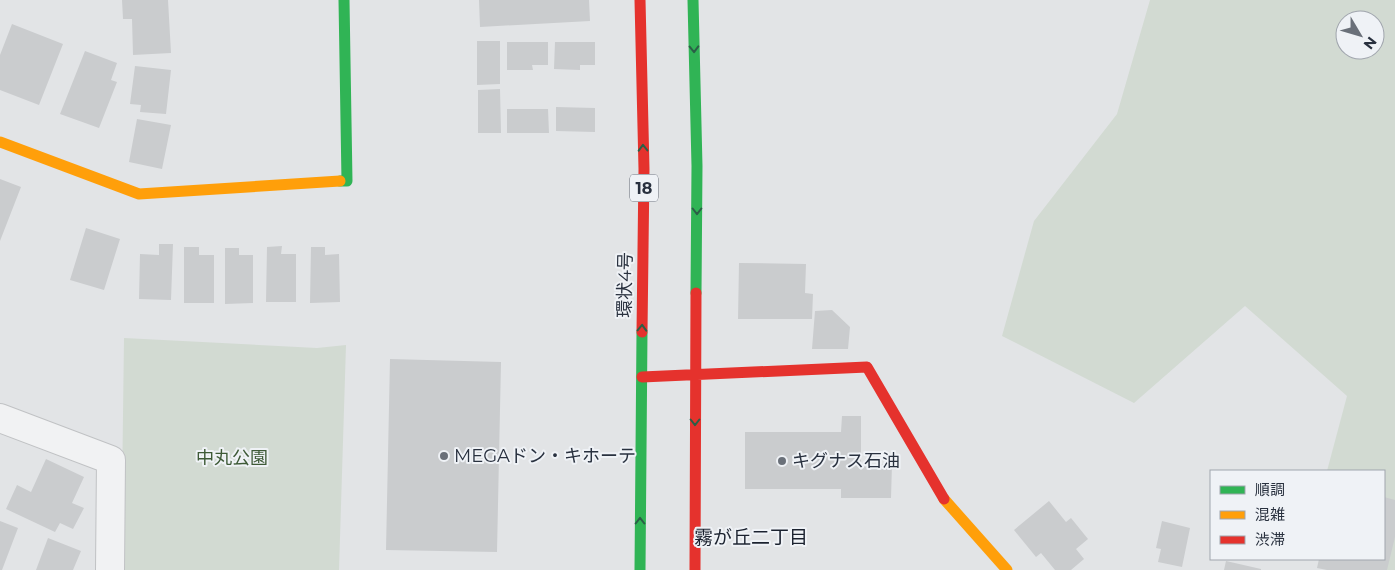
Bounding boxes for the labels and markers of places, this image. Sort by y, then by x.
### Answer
place label: MEGAドン・キホーテ [454,445,636,467]
marker: MEGAドン・キホーテ [438,450,450,462]
place label: キグナス石油 [792,450,900,472]
marker: キグナス石油 [776,455,788,467]

